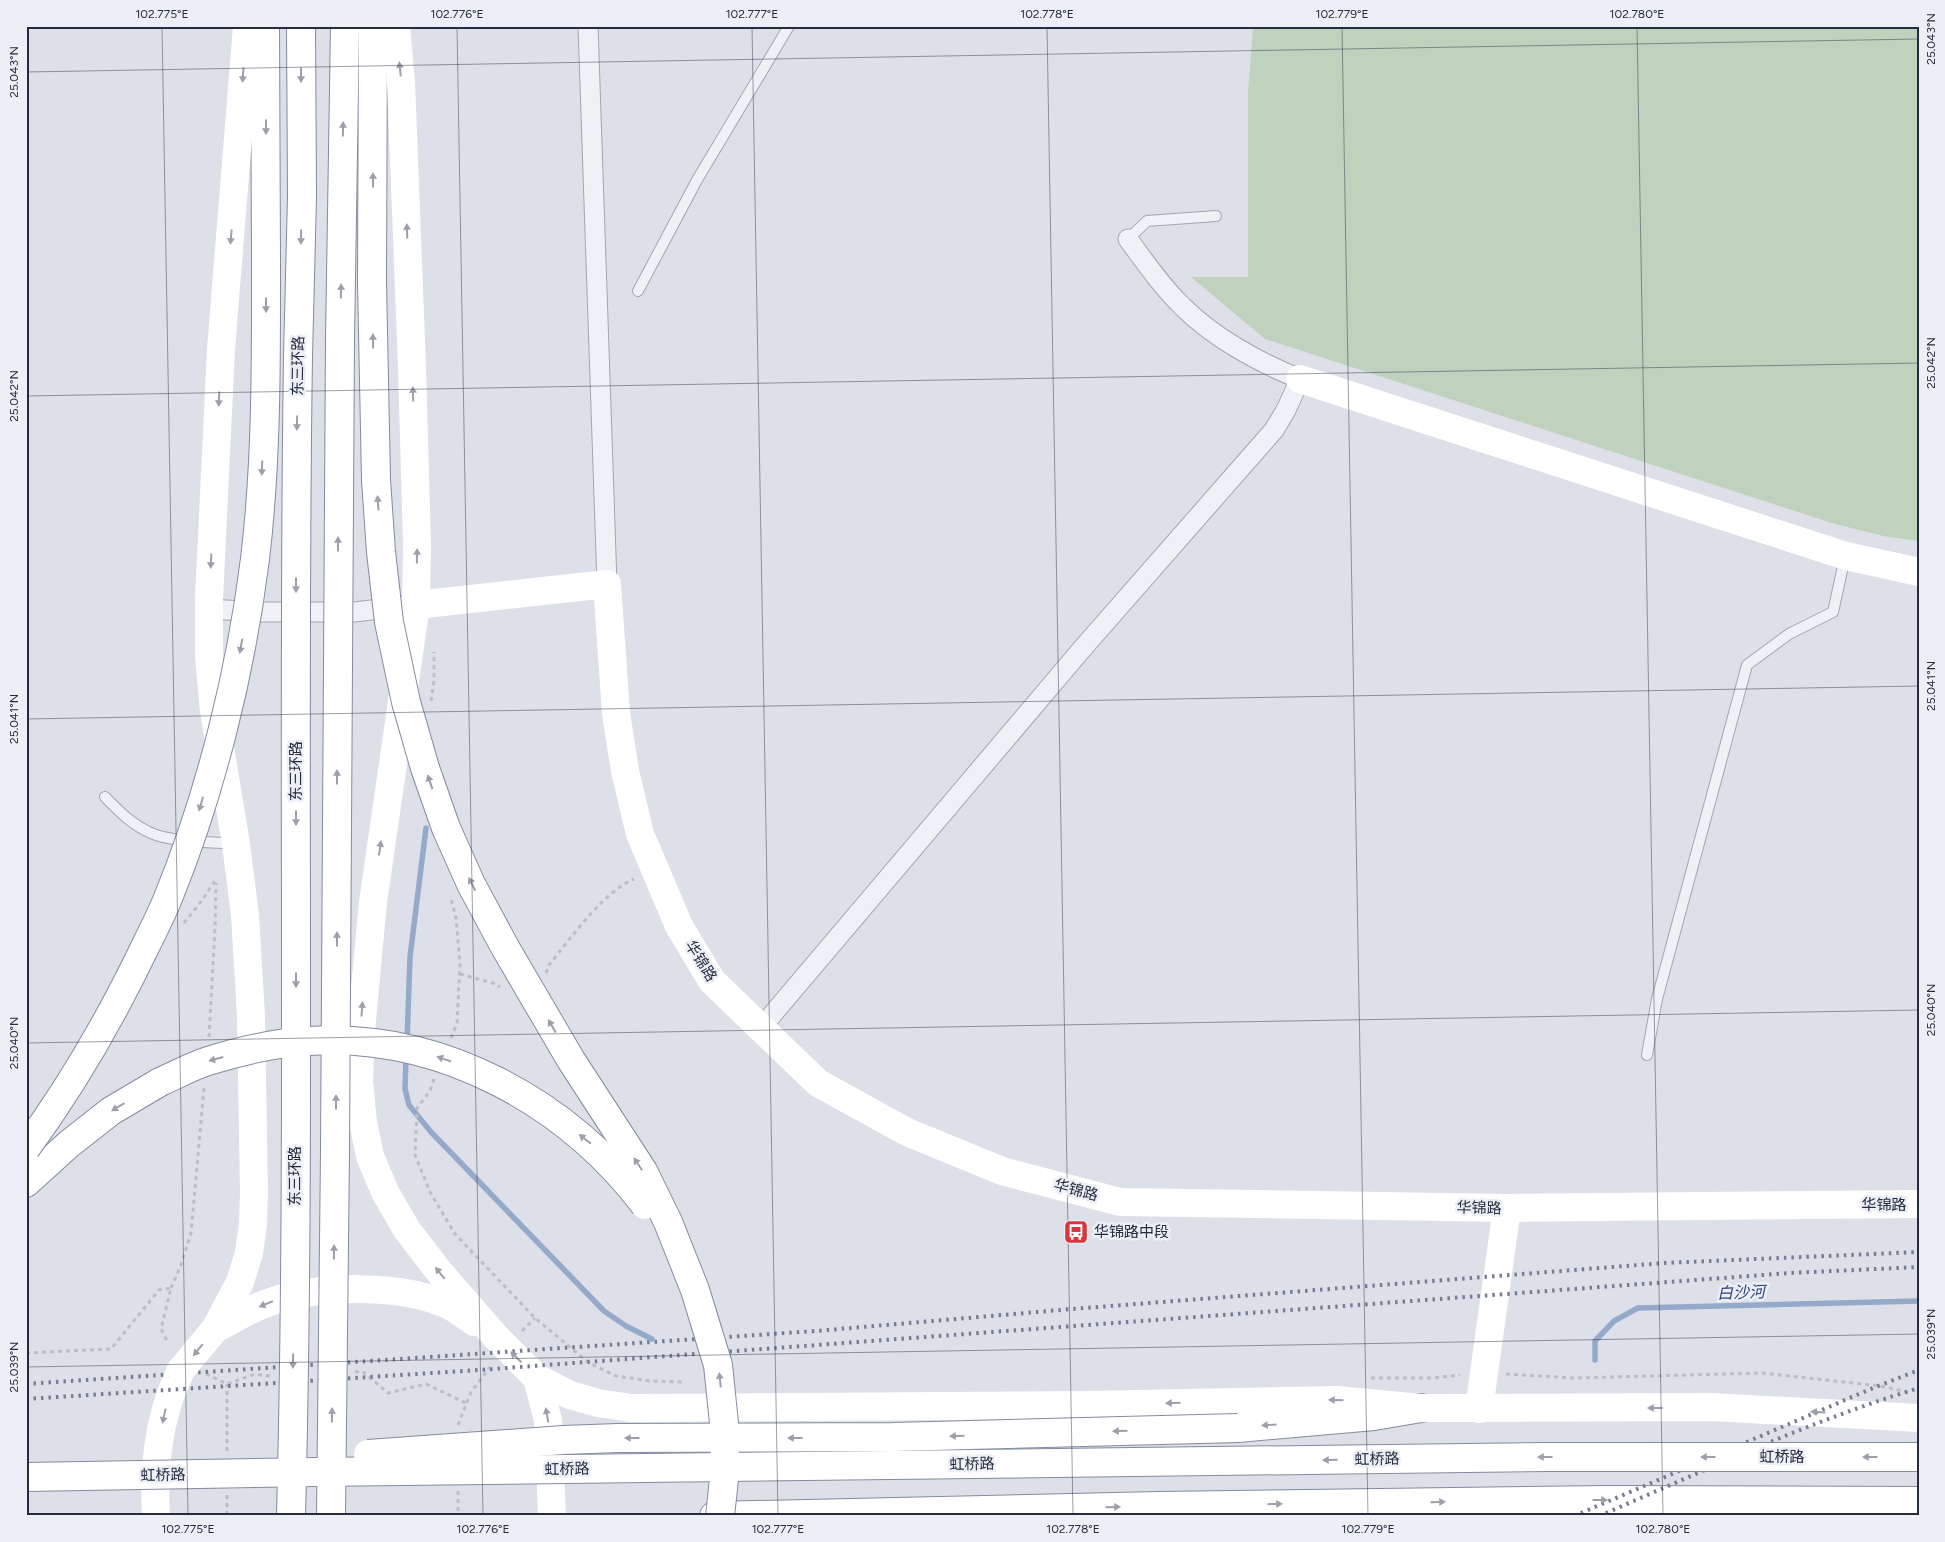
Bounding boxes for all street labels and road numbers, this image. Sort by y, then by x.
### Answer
street label: 东三环路 [288,336,308,396]
street label: 东三环路 [287,741,305,801]
street label: 华锦路 [681,937,721,985]
street label: 东三环路 [286,1146,304,1206]
street label: 华锦路 [1052,1175,1100,1205]
street label: 华锦路 [1861,1196,1907,1214]
street label: 华锦路 [1456,1199,1502,1217]
street label: 虹桥路 [1759,1448,1805,1466]
street label: 虹桥路 [1354,1450,1400,1468]
street label: 虹桥路 [949,1455,995,1473]
street label: 虹桥路 [544,1460,590,1478]
street label: 虹桥路 [140,1466,186,1484]

